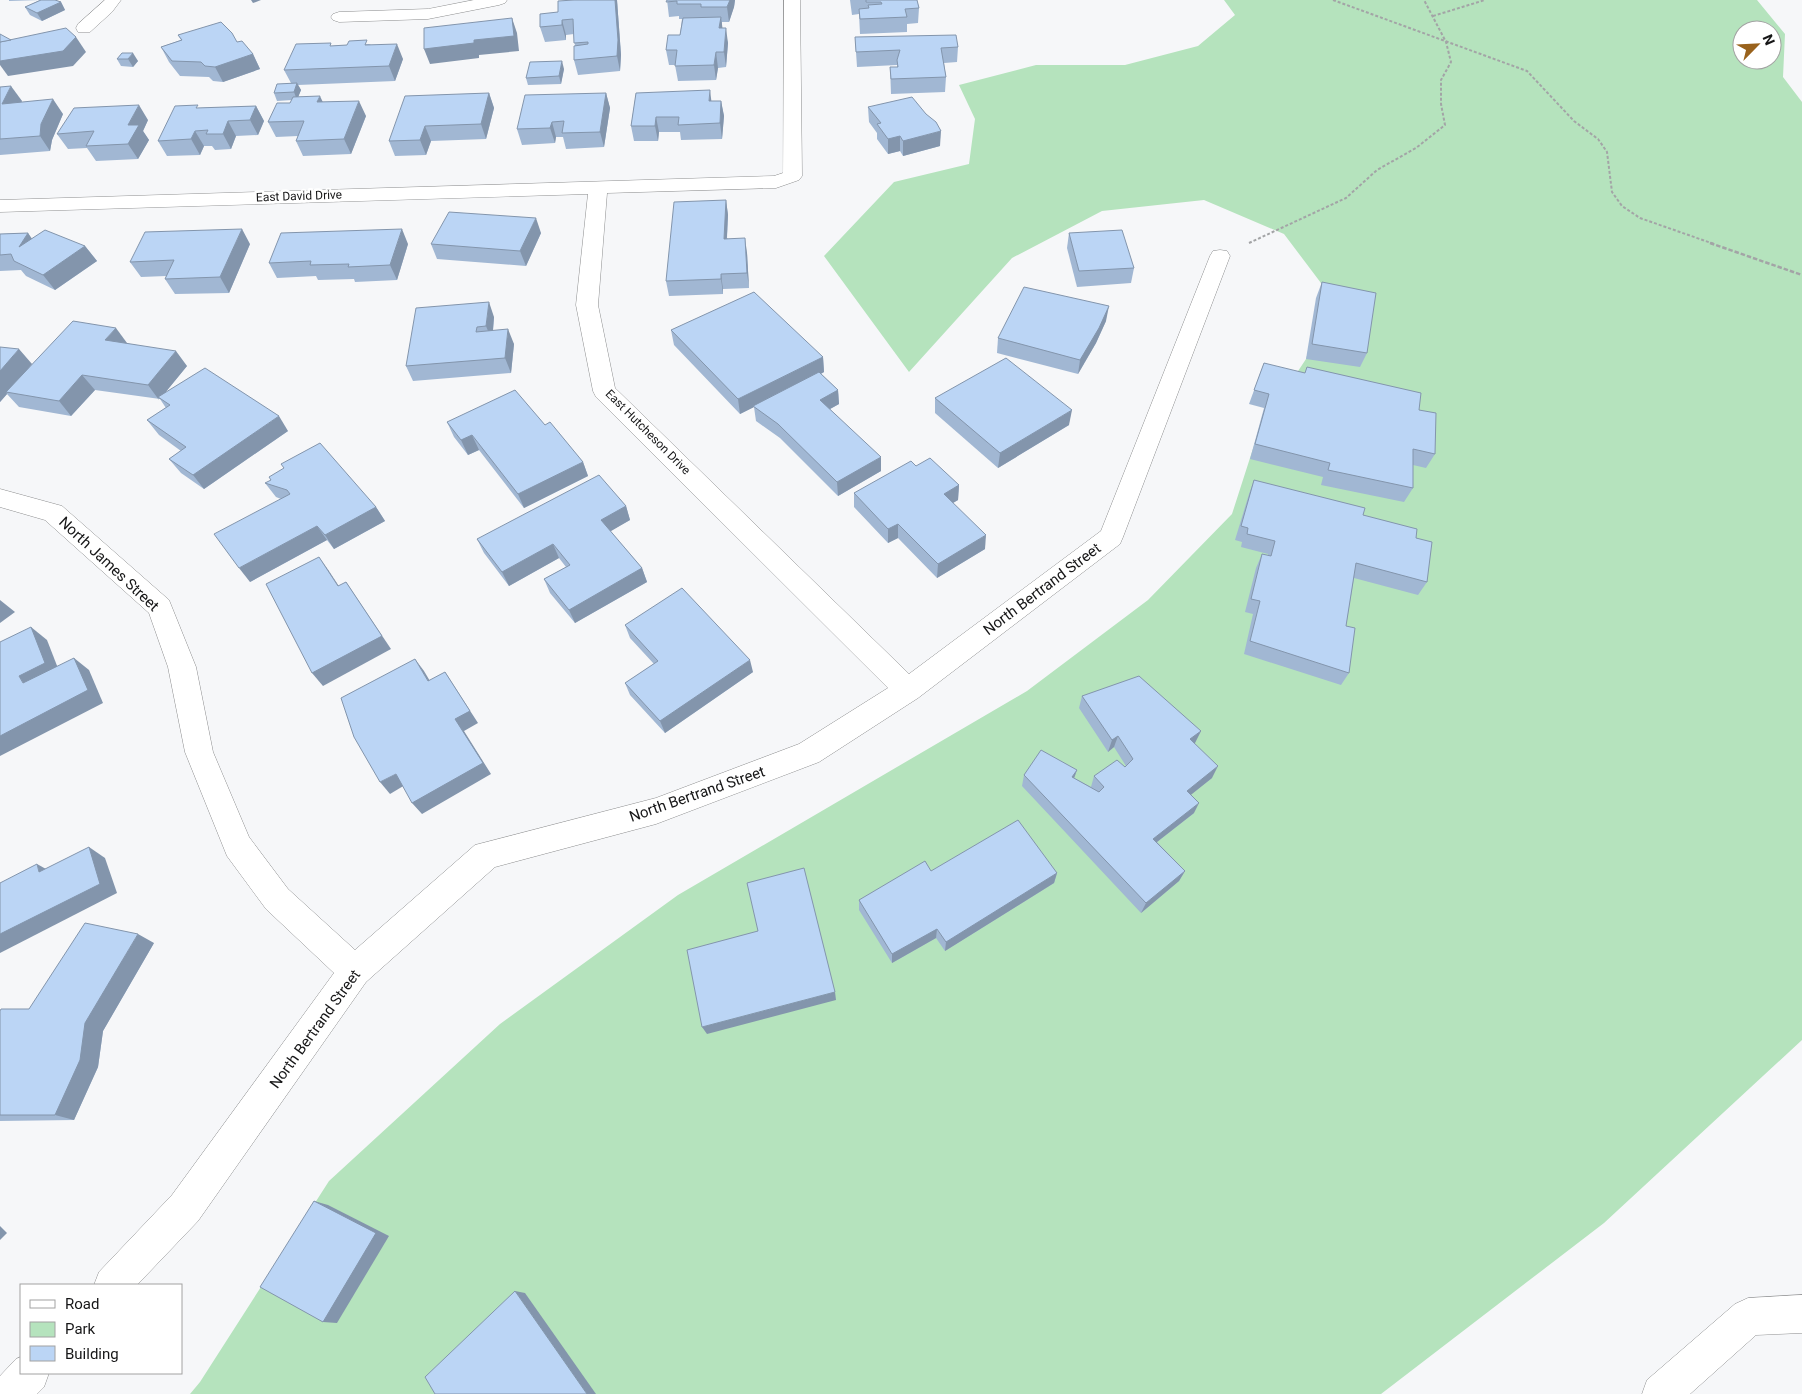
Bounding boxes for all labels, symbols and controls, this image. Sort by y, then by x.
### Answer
north arrow [1732,20,1782,70]
text: N [1760,32,1778,47]
street label: East David Drive [256,188,342,204]
street label: East Hutcheson Drive [603,387,693,477]
street label: North James Street [55,513,163,615]
street label: North Bertrand Street [980,539,1104,639]
street label: North Bertrand Street [627,762,767,826]
street label: North Bertrand Street [266,966,364,1092]
legend [20,1284,182,1374]
text: Road [65,1295,99,1313]
text: Park [65,1320,96,1338]
text: Building [65,1345,119,1363]

